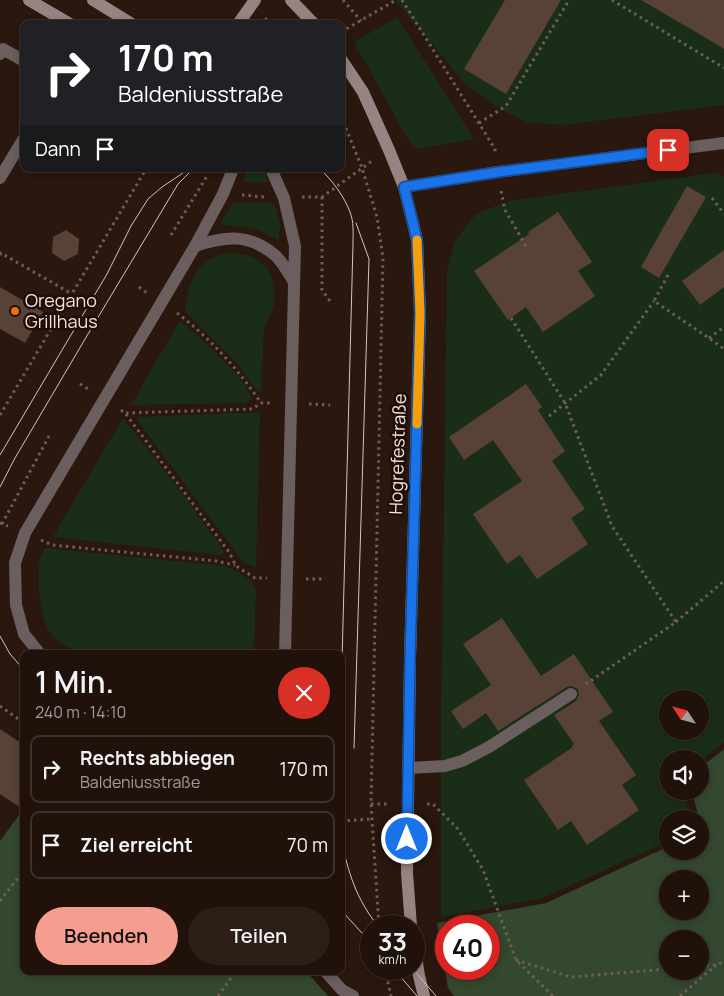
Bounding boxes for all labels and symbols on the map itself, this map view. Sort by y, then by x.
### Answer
pin [647,129,689,171]
place label: Oregano Grillhaus [25,288,98,333]
marker: Oregano Grillhaus [9,305,21,317]
street label: Hogrefestraße [383,393,411,515]
north arrow [659,690,709,740]
position arrow [380,812,432,864]
speed limit sign: 40 [435,915,500,980]

